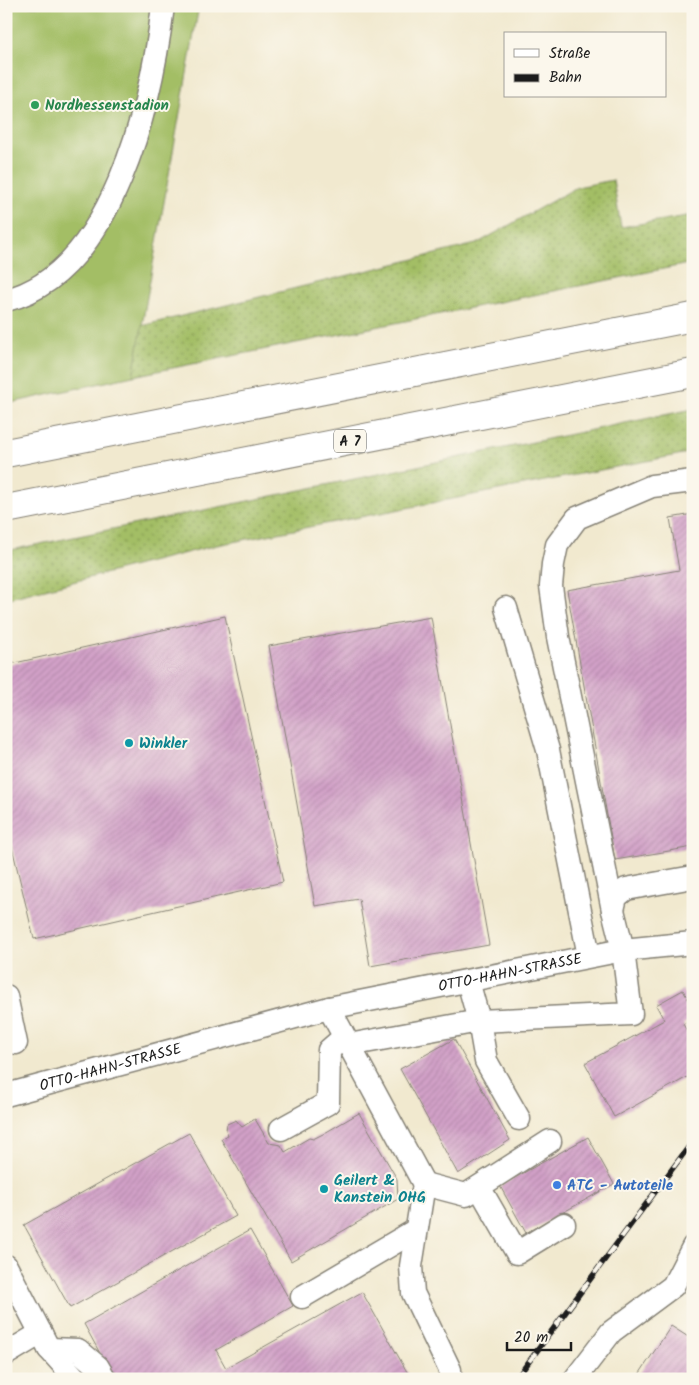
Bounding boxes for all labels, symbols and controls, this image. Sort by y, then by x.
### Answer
legend [504,32,666,98]
text: Straße [549,42,591,66]
text: Bahn [549,66,582,90]
place label: Nordhessenstadion [45,94,169,118]
marker: Nordhessenstadion [29,99,41,111]
road number: A 7 [334,430,366,452]
place label: Winkler [139,732,188,756]
marker: Winkler [123,737,135,749]
street label: OTTO-HAHN-STRASSE [436,947,585,999]
street label: OTTO-HAHN-STRASSE [37,1037,185,1098]
place label: Geilert & Kanstein OHG [334,1169,426,1210]
place label: ATC - Autoteile [567,1174,674,1198]
marker: ATC - Autoteile [551,1179,563,1191]
marker: Geilert & Kanstein OHG [318,1183,330,1195]
scale bar [507,1320,570,1352]
text: 20 m [514,1326,548,1350]

